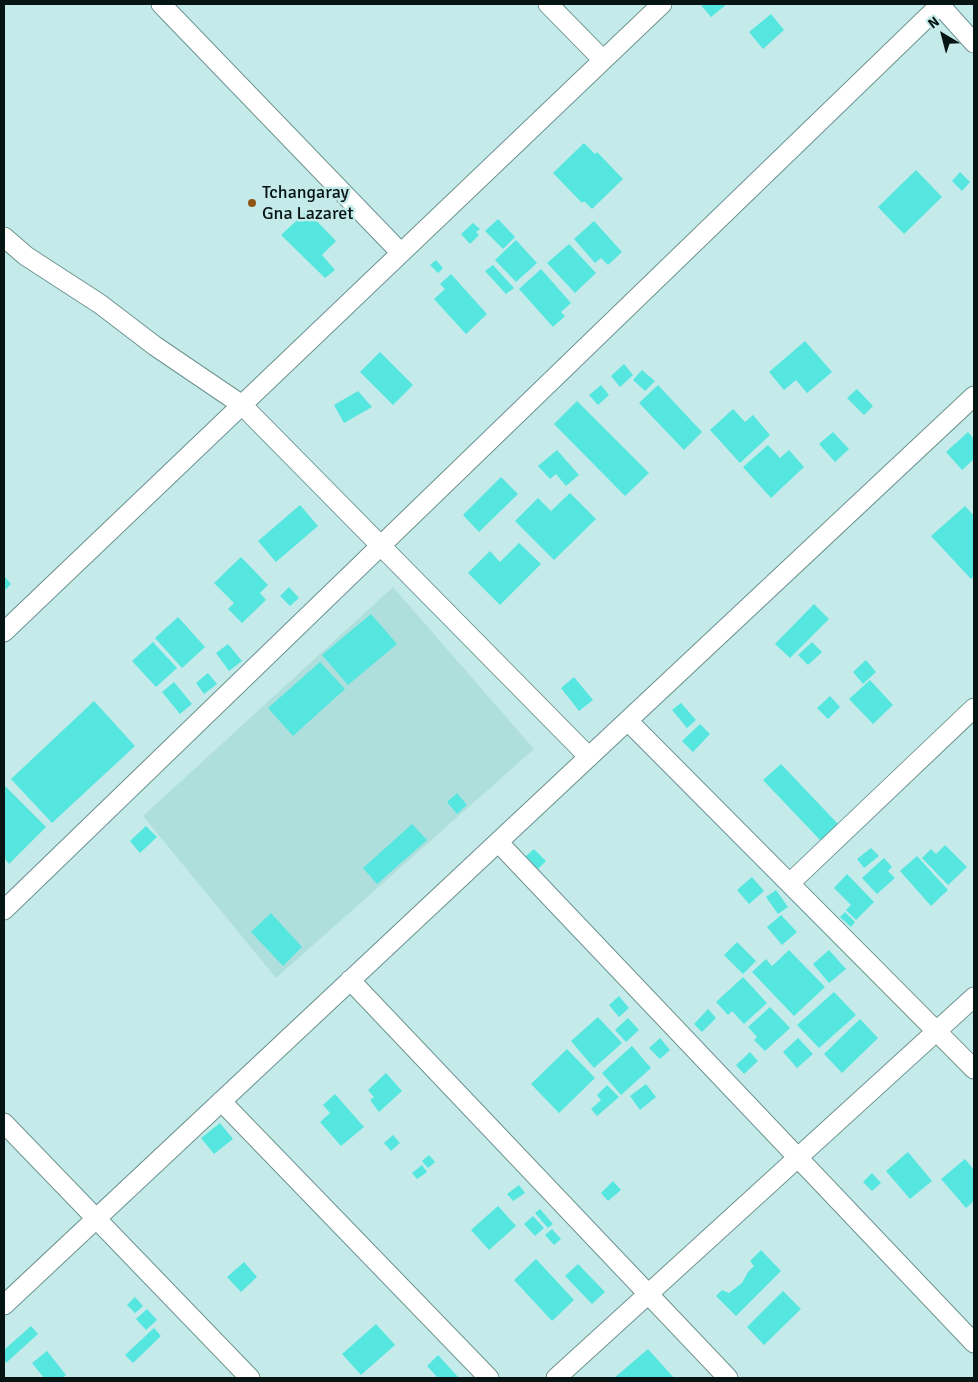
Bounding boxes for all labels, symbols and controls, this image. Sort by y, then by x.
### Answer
north arrow [918,10,968,60]
text: N [925,13,943,32]
place label: Tchangaray Gna Lazaret [262,182,354,224]
marker: Tchangaray Gna Lazaret [246,197,258,209]

